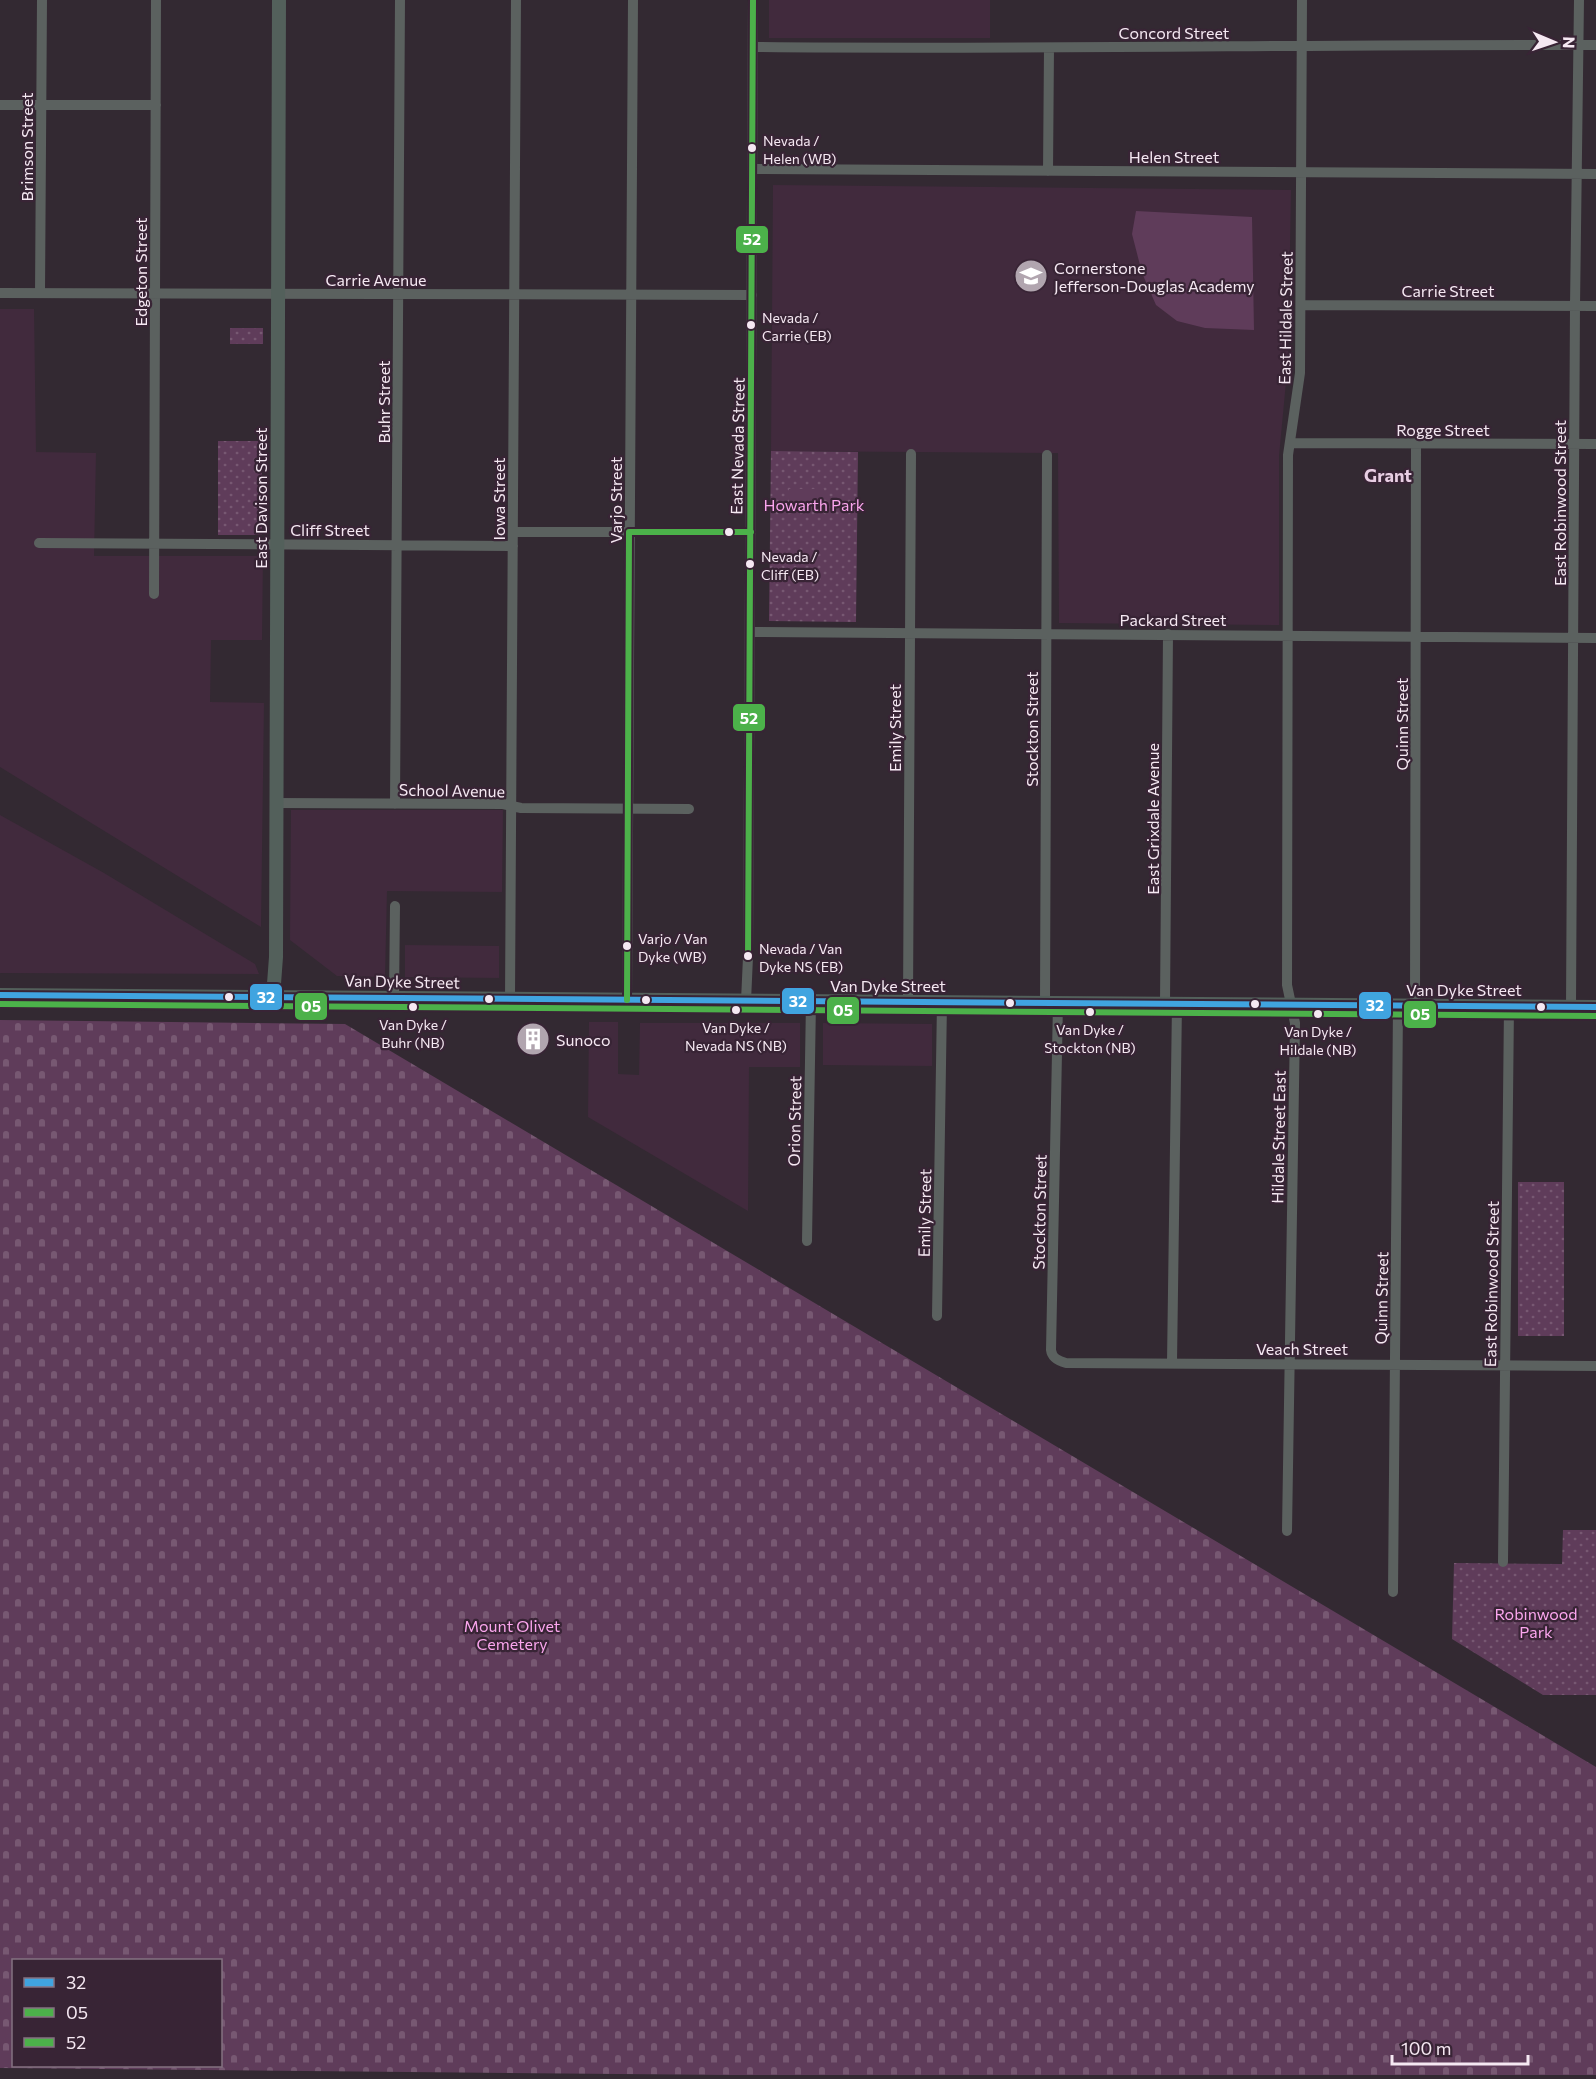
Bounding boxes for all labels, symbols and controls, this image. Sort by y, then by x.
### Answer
north arrow [1524,12,1584,72]
street label: Concord Street [1119,23,1230,42]
text: N [1560,36,1579,49]
street label: Brimson Street [17,92,36,202]
place label: Nevada / Helen (WB) [763,132,836,167]
marker: Nevada / Helen (WB) [746,142,758,154]
street label: Helen Street [1129,147,1220,166]
street label: Edgeton Street [131,217,150,327]
line badge: 52 [735,225,769,254]
text: 52 [743,229,761,248]
street label: East Hildale Street [1274,251,1296,385]
school or university icon: Cornerstone Jefferson-Douglas Academy [1013,258,1049,294]
place label: Cornerstone Jefferson-Douglas Academy [1054,258,1255,295]
street label: Carrie Avenue [325,270,427,289]
street label: Carrie Street [1402,281,1495,300]
place label: Nevada / Carrie (EB) [762,309,832,344]
marker: Nevada / Carrie (EB) [745,319,757,331]
street label: Buhr Street [374,360,393,444]
street label: East Nevada Street [726,377,748,515]
street label: East Robinwood Street [1550,419,1569,586]
street label: Rogge Street [1396,420,1490,439]
street label: East Davison Street [251,427,270,569]
street label: Varjo Street [606,456,625,543]
street label: Iowa Street [489,457,508,541]
district label: Grant [1364,464,1412,486]
park label: Howarth Park [764,495,865,514]
street label: Cliff Street [290,520,370,539]
unlabelled marker [723,526,735,538]
place label: Nevada / Cliff (EB) [761,548,819,583]
marker: Nevada / Cliff (EB) [744,558,756,570]
street label: Packard Street [1119,610,1227,629]
street label: Stockton Street [1022,671,1041,787]
street label: Quinn Street [1392,677,1411,770]
street label: Emily Street [885,683,904,772]
line badge: 52 [732,703,766,732]
text: 52 [740,708,758,727]
street label: East Grixdale Avenue [1143,743,1162,895]
street label: School Avenue [399,780,505,800]
place label: Varjo / Van Dyke (WB) [638,930,708,965]
marker: Varjo / Van Dyke (WB) [621,940,633,952]
place label: Nevada / Van Dyke NS (EB) [759,940,843,975]
marker: Nevada / Van Dyke NS (EB) [742,950,754,962]
street label: Van Dyke Street [344,970,461,992]
street label: Van Dyke Street [830,976,946,995]
street label: Van Dyke Street [1406,980,1522,999]
line badge: 32 [249,983,283,1011]
text: 32 [257,987,275,1006]
line badge: 32 [781,987,815,1015]
unlabelled marker [223,991,235,1003]
text: 32 [789,991,807,1010]
line badge: 32 [1358,991,1392,1020]
line badge: 05 [294,992,328,1021]
unlabelled marker [483,993,495,1005]
unlabelled marker [640,994,652,1006]
text: 32 [1366,995,1384,1014]
text: 05 [301,996,321,1015]
line badge: 05 [826,996,860,1025]
unlabelled marker [1004,997,1016,1009]
unlabelled marker [1249,998,1261,1010]
text: 05 [833,1000,853,1019]
line badge: 05 [1403,1000,1437,1029]
marker: Van Dyke / Buhr (NB) [407,1001,419,1013]
unlabelled marker [1535,1001,1547,1013]
marker: Van Dyke / Nevada NS (NB) [730,1004,742,1016]
text: 05 [1410,1004,1430,1023]
marker: Van Dyke / Stockton (NB) [1084,1006,1096,1018]
marker: Van Dyke / Hildale (NB) [1312,1008,1324,1020]
place label: Van Dyke / Buhr (NB) [379,1016,447,1051]
place label: Van Dyke / Nevada NS (NB) [685,1019,787,1054]
building icon: Sunoco [515,1021,551,1057]
place label: Van Dyke / Stockton (NB) [1044,1021,1136,1056]
place label: Van Dyke / Hildale (NB) [1280,1023,1356,1058]
place label: Sunoco [556,1030,611,1049]
street label: Hildale Street East [1267,1070,1289,1204]
street label: Orion Street [784,1075,804,1166]
street label: Stockton Street [1028,1154,1050,1270]
street label: Emily Street [914,1168,934,1257]
street label: East Robinwood Street [1480,1200,1502,1367]
street label: Quinn Street [1371,1251,1391,1345]
street label: Veach Street [1256,1339,1348,1358]
park label: Robinwood Park [1494,1604,1578,1641]
park label: Mount Olivet Cemetery [464,1616,561,1653]
legend [12,1959,222,2067]
text: 32 [66,1971,86,1993]
text: 05 [66,2001,88,2023]
scale bar [1392,2028,1528,2066]
text: 52 [66,2031,86,2053]
text: 100 m [1401,2037,1451,2059]

